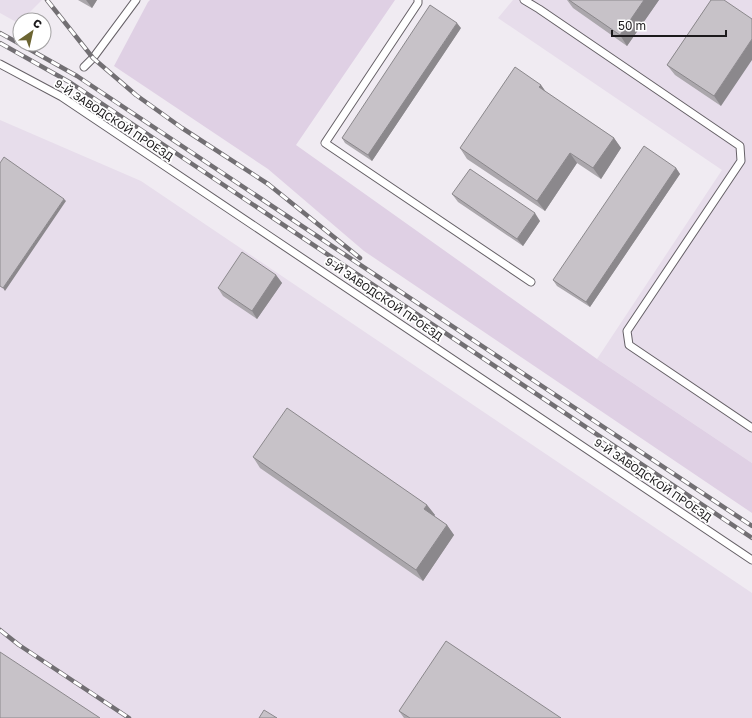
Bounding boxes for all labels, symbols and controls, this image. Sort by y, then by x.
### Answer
north arrow [12,12,52,52]
scale bar [612,12,726,38]
text: С [31,16,45,31]
text: 50 m [618,18,646,33]
street label: 9-Й ЗАВОДСКОЙ ПРОЕЗД [53,76,176,163]
street label: 9-Й ЗАВОДСКОЙ ПРОЕЗД [323,254,445,343]
street label: 9-Й ЗАВОДСКОЙ ПРОЕЗД [592,435,714,524]

